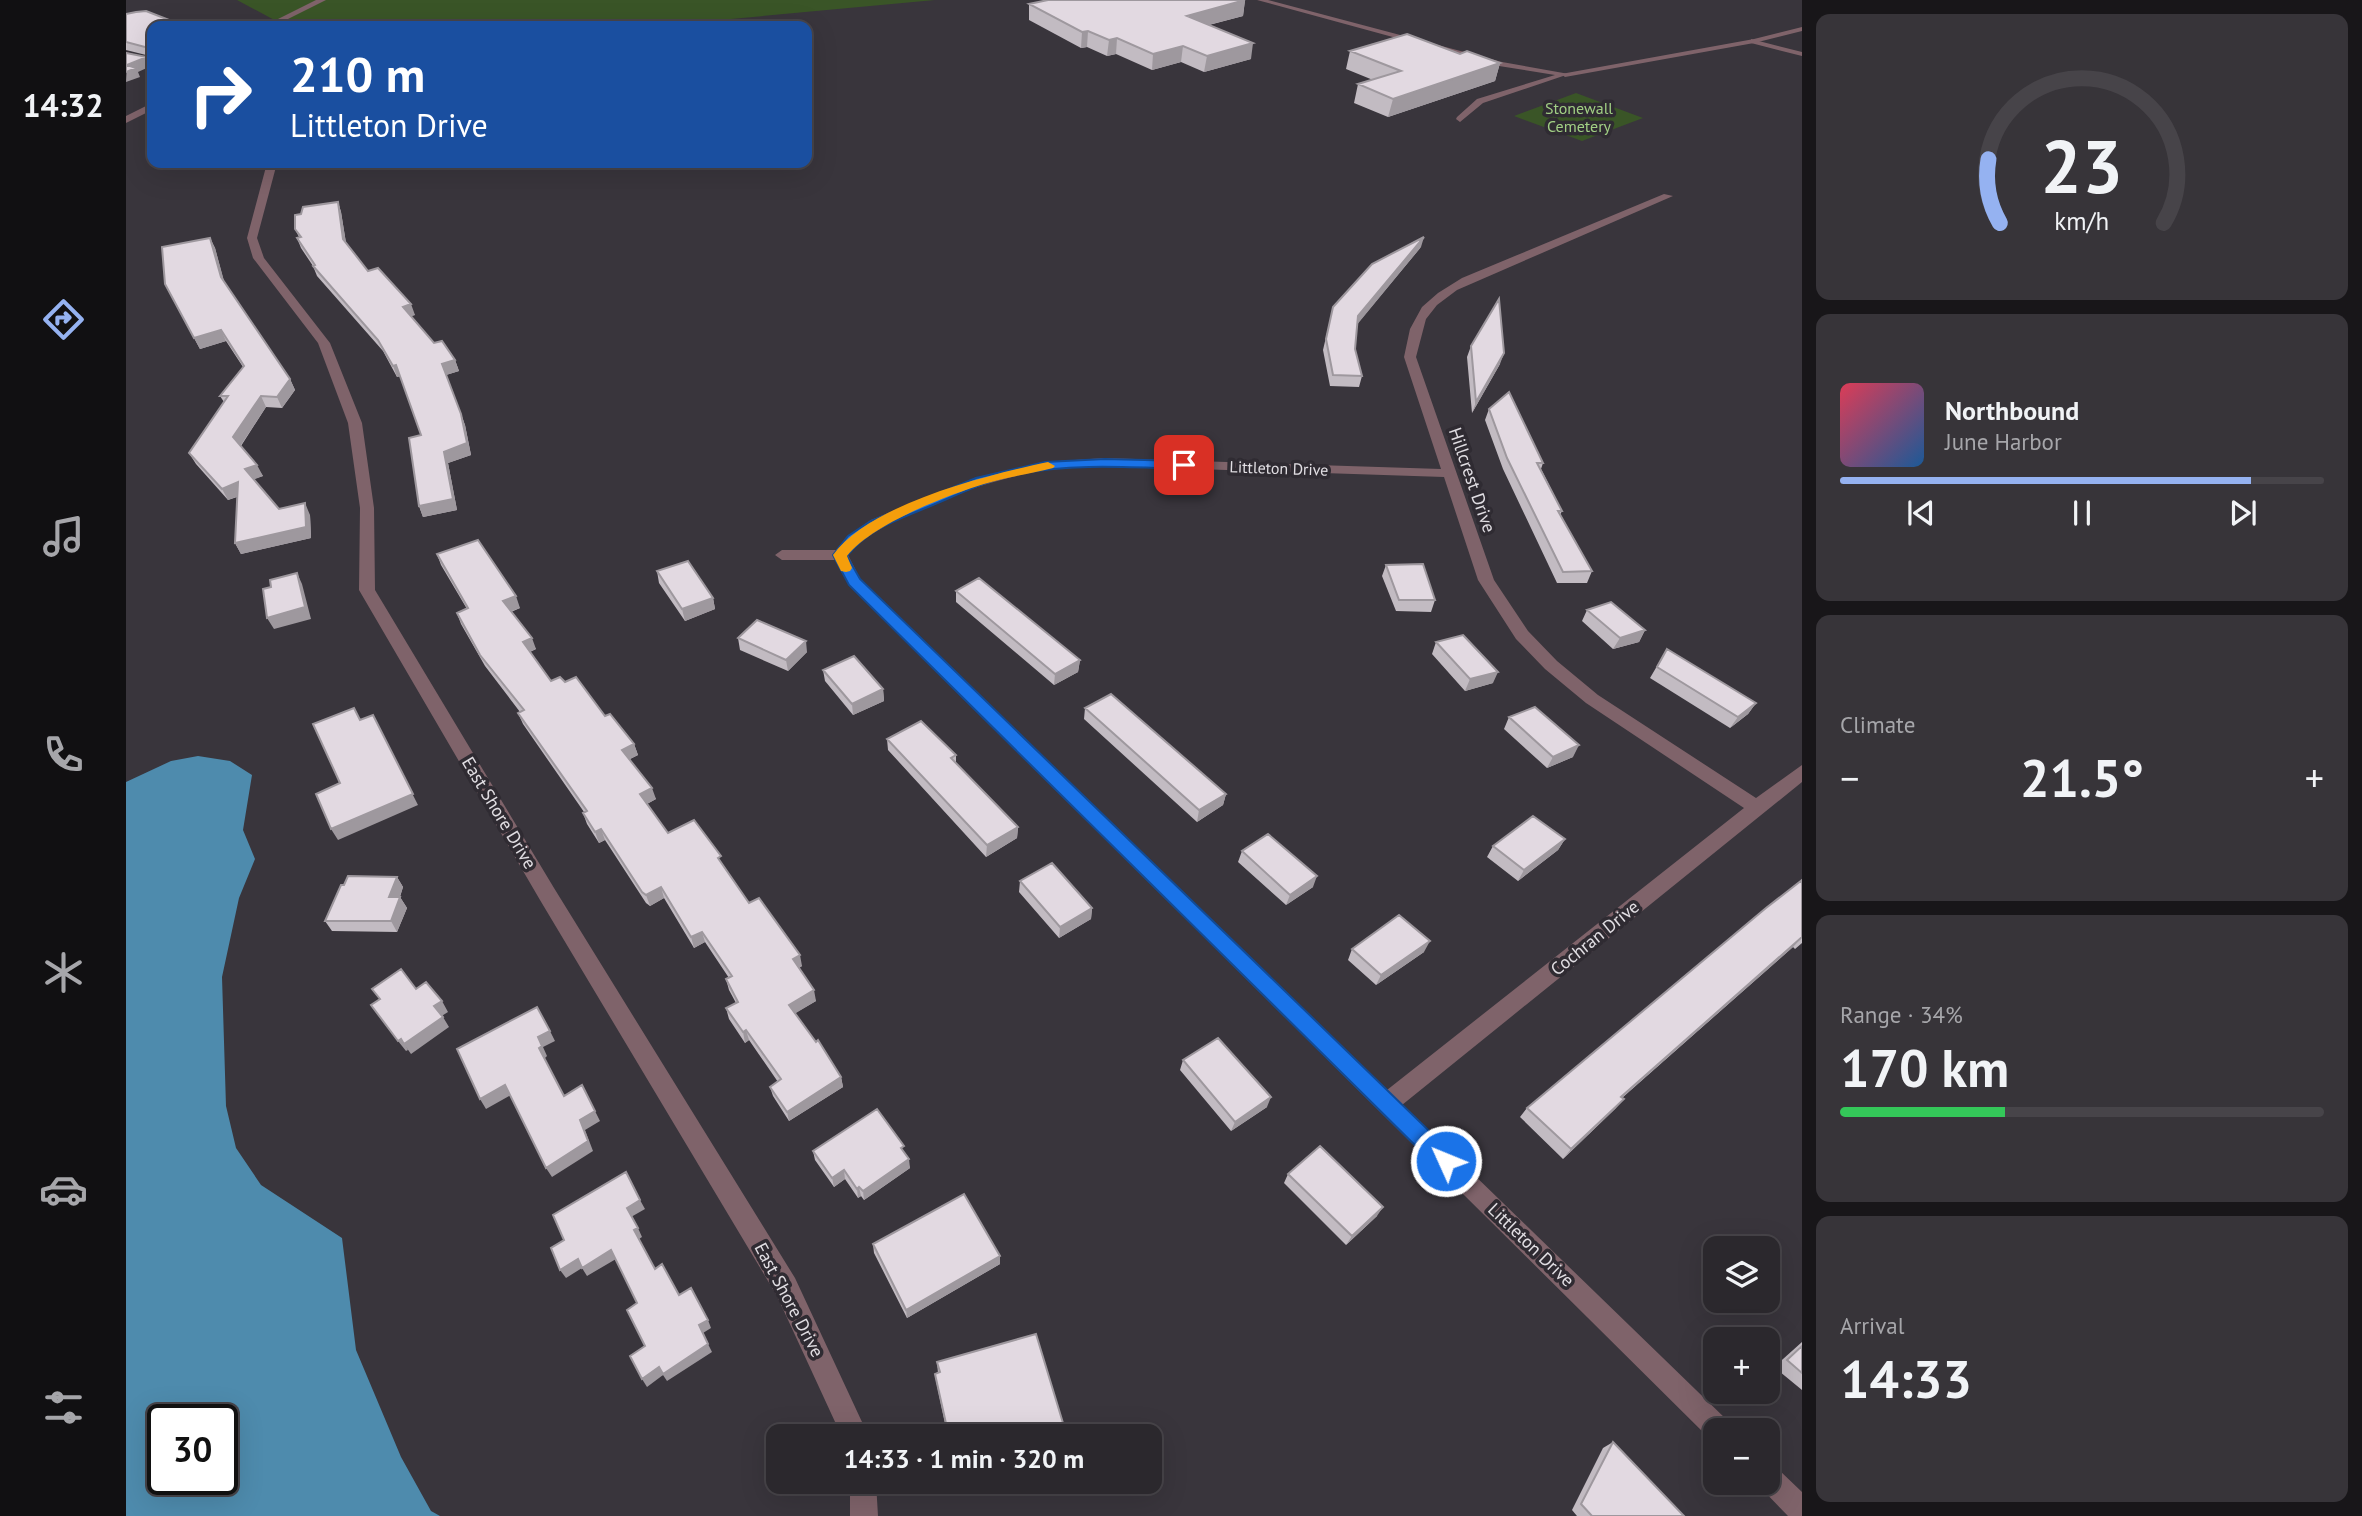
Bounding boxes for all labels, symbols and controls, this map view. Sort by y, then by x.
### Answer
text: 210 m [290,42,425,106]
icon: right [175,49,266,140]
text: 14:32 [22,84,104,126]
park label: Stonewall Cemetery [1545,98,1613,136]
text: Littleton Drive [290,104,488,146]
text: 23 [2041,120,2123,214]
text: km/h [2055,205,2109,237]
icon: directions [39,295,88,344]
text: Northbound [1945,394,2079,427]
street label: Hillcrest Drive [1444,424,1501,535]
text: June Harbor [1945,427,2062,456]
pin [1154,435,1214,495]
icon: arrive [1165,446,1203,484]
street label: Littleton Drive [1229,456,1329,480]
icon: previous [1902,494,1940,532]
icon: pause [2063,494,2101,532]
icon: next [2224,494,2262,532]
icon: music [39,512,88,561]
text: Climate [1840,710,1915,739]
icon: phone [39,730,88,779]
text: 21.5° [2020,744,2144,811]
street label: East Shore Drive [457,753,542,873]
text: − [1840,753,1859,802]
text: + [2305,753,2324,802]
street label: Cochran Drive [1546,895,1644,980]
icon: climate [39,948,88,997]
text: Range · 34% [1840,1000,1963,1029]
text: 170 km [1840,1034,2009,1101]
position arrow [1409,1124,1483,1198]
icon: car [39,1165,88,1214]
street label: Littleton Drive [1483,1198,1579,1292]
map controls [1703,1236,1780,1495]
button: layers [1703,1236,1780,1313]
street label: East Shore Drive [750,1239,829,1361]
text: Arrival [1840,1311,1904,1340]
button: + [1703,1327,1780,1404]
text: 14:33 [1840,1345,1972,1412]
icon: filters [39,1383,88,1432]
speed limit sign: 30 [147,1404,238,1495]
button: − [1703,1418,1780,1495]
text: 14:33 · 1 min · 320 m [844,1442,1084,1475]

